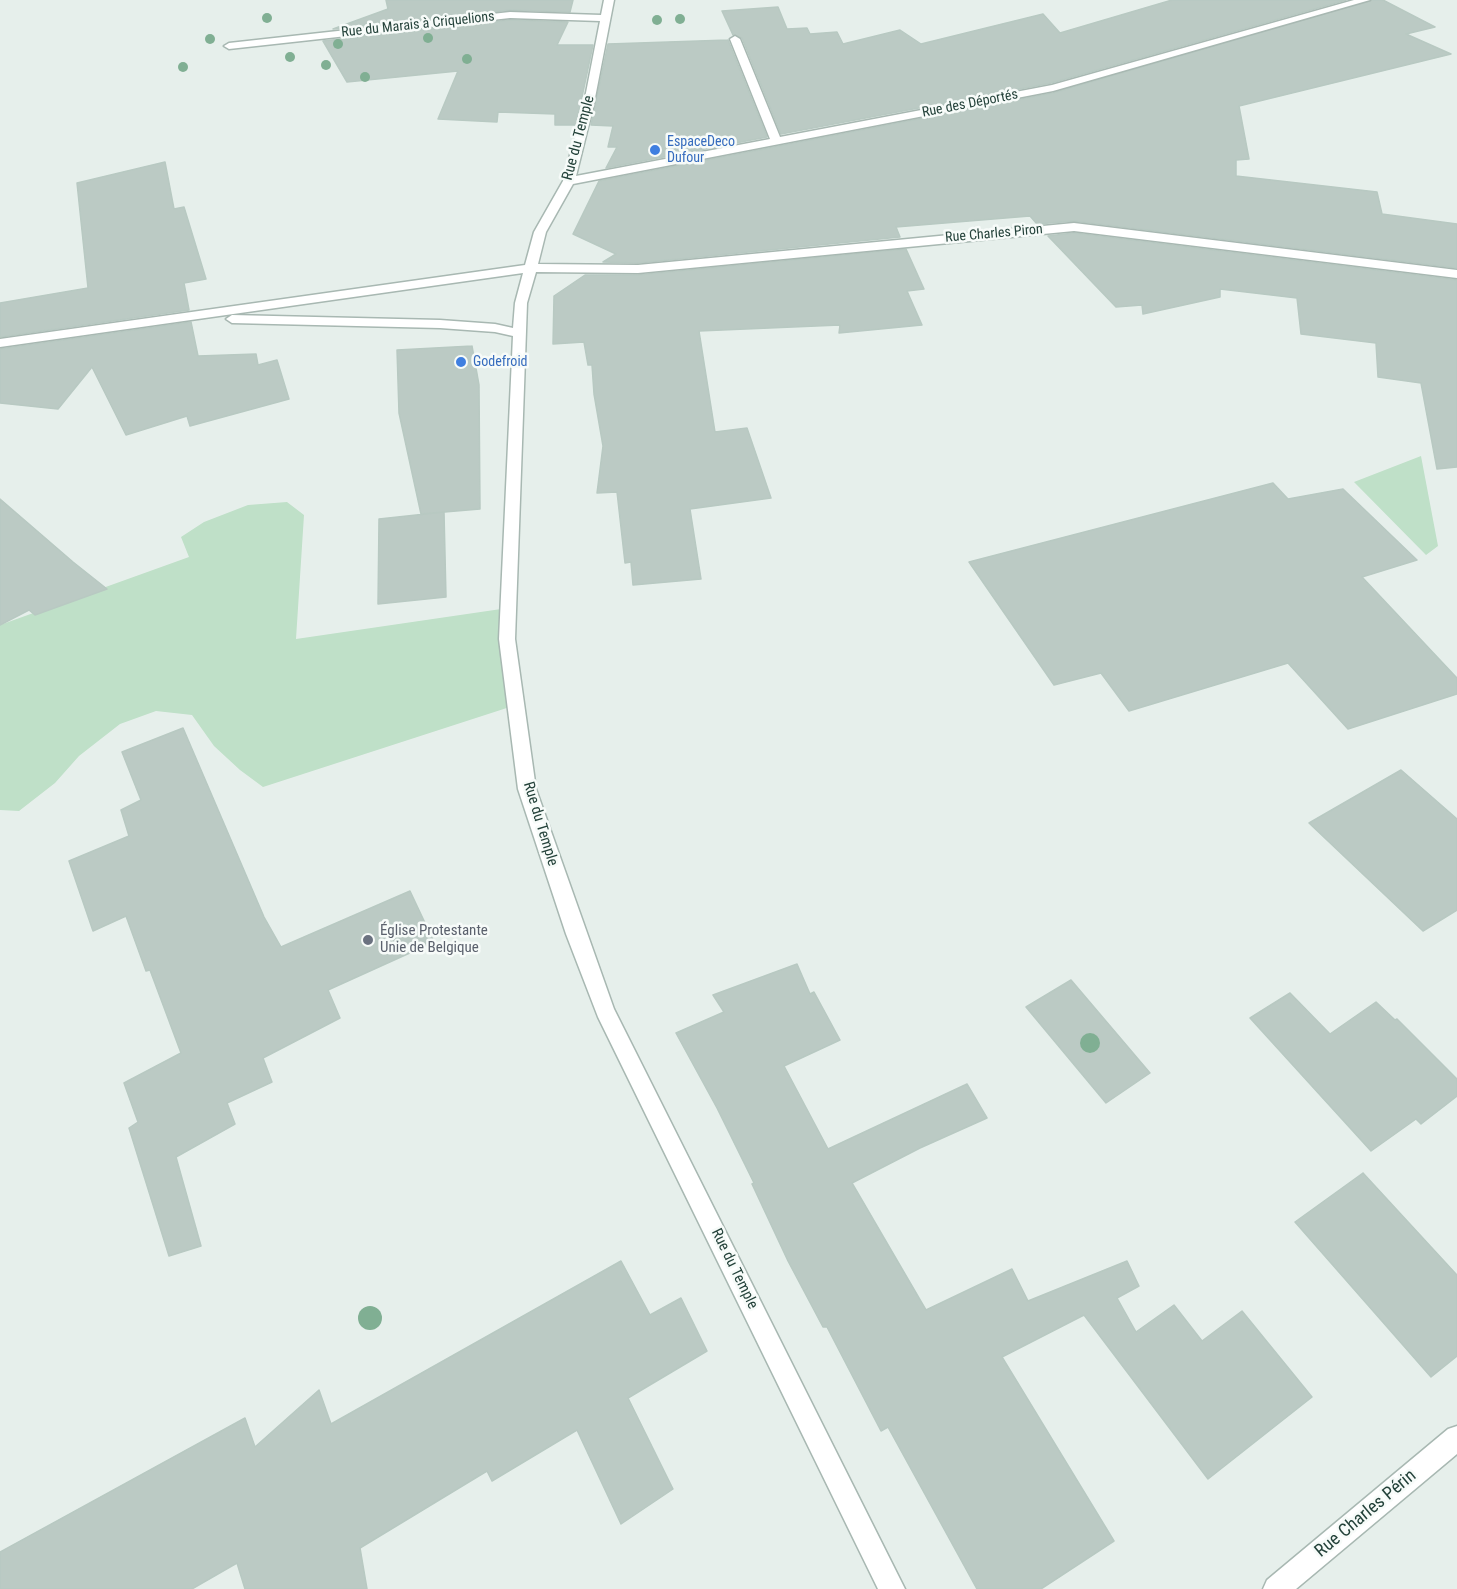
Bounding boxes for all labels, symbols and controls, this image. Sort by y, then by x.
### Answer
street label: Rue du Marais à Criquelions [341,9,495,41]
street label: Rue des Déportés [921,86,1019,122]
street label: Rue du Temple [559,94,599,182]
place label: EspaceDeco Dufour [667,134,735,166]
marker: EspaceDeco Dufour [648,143,662,157]
street label: Rue Charles Piron [944,221,1044,247]
place label: Godefroid [473,354,528,370]
marker: Godefroid [454,355,468,369]
street label: Rue du Temple [519,780,561,868]
place label: Église Protestante Unie de Belgique [380,922,488,957]
marker: Église Protestante Unie de Belgique [361,933,375,947]
street label: Rue du Temple [707,1226,761,1312]
street label: Rue Charles Périn [1311,1465,1421,1563]

